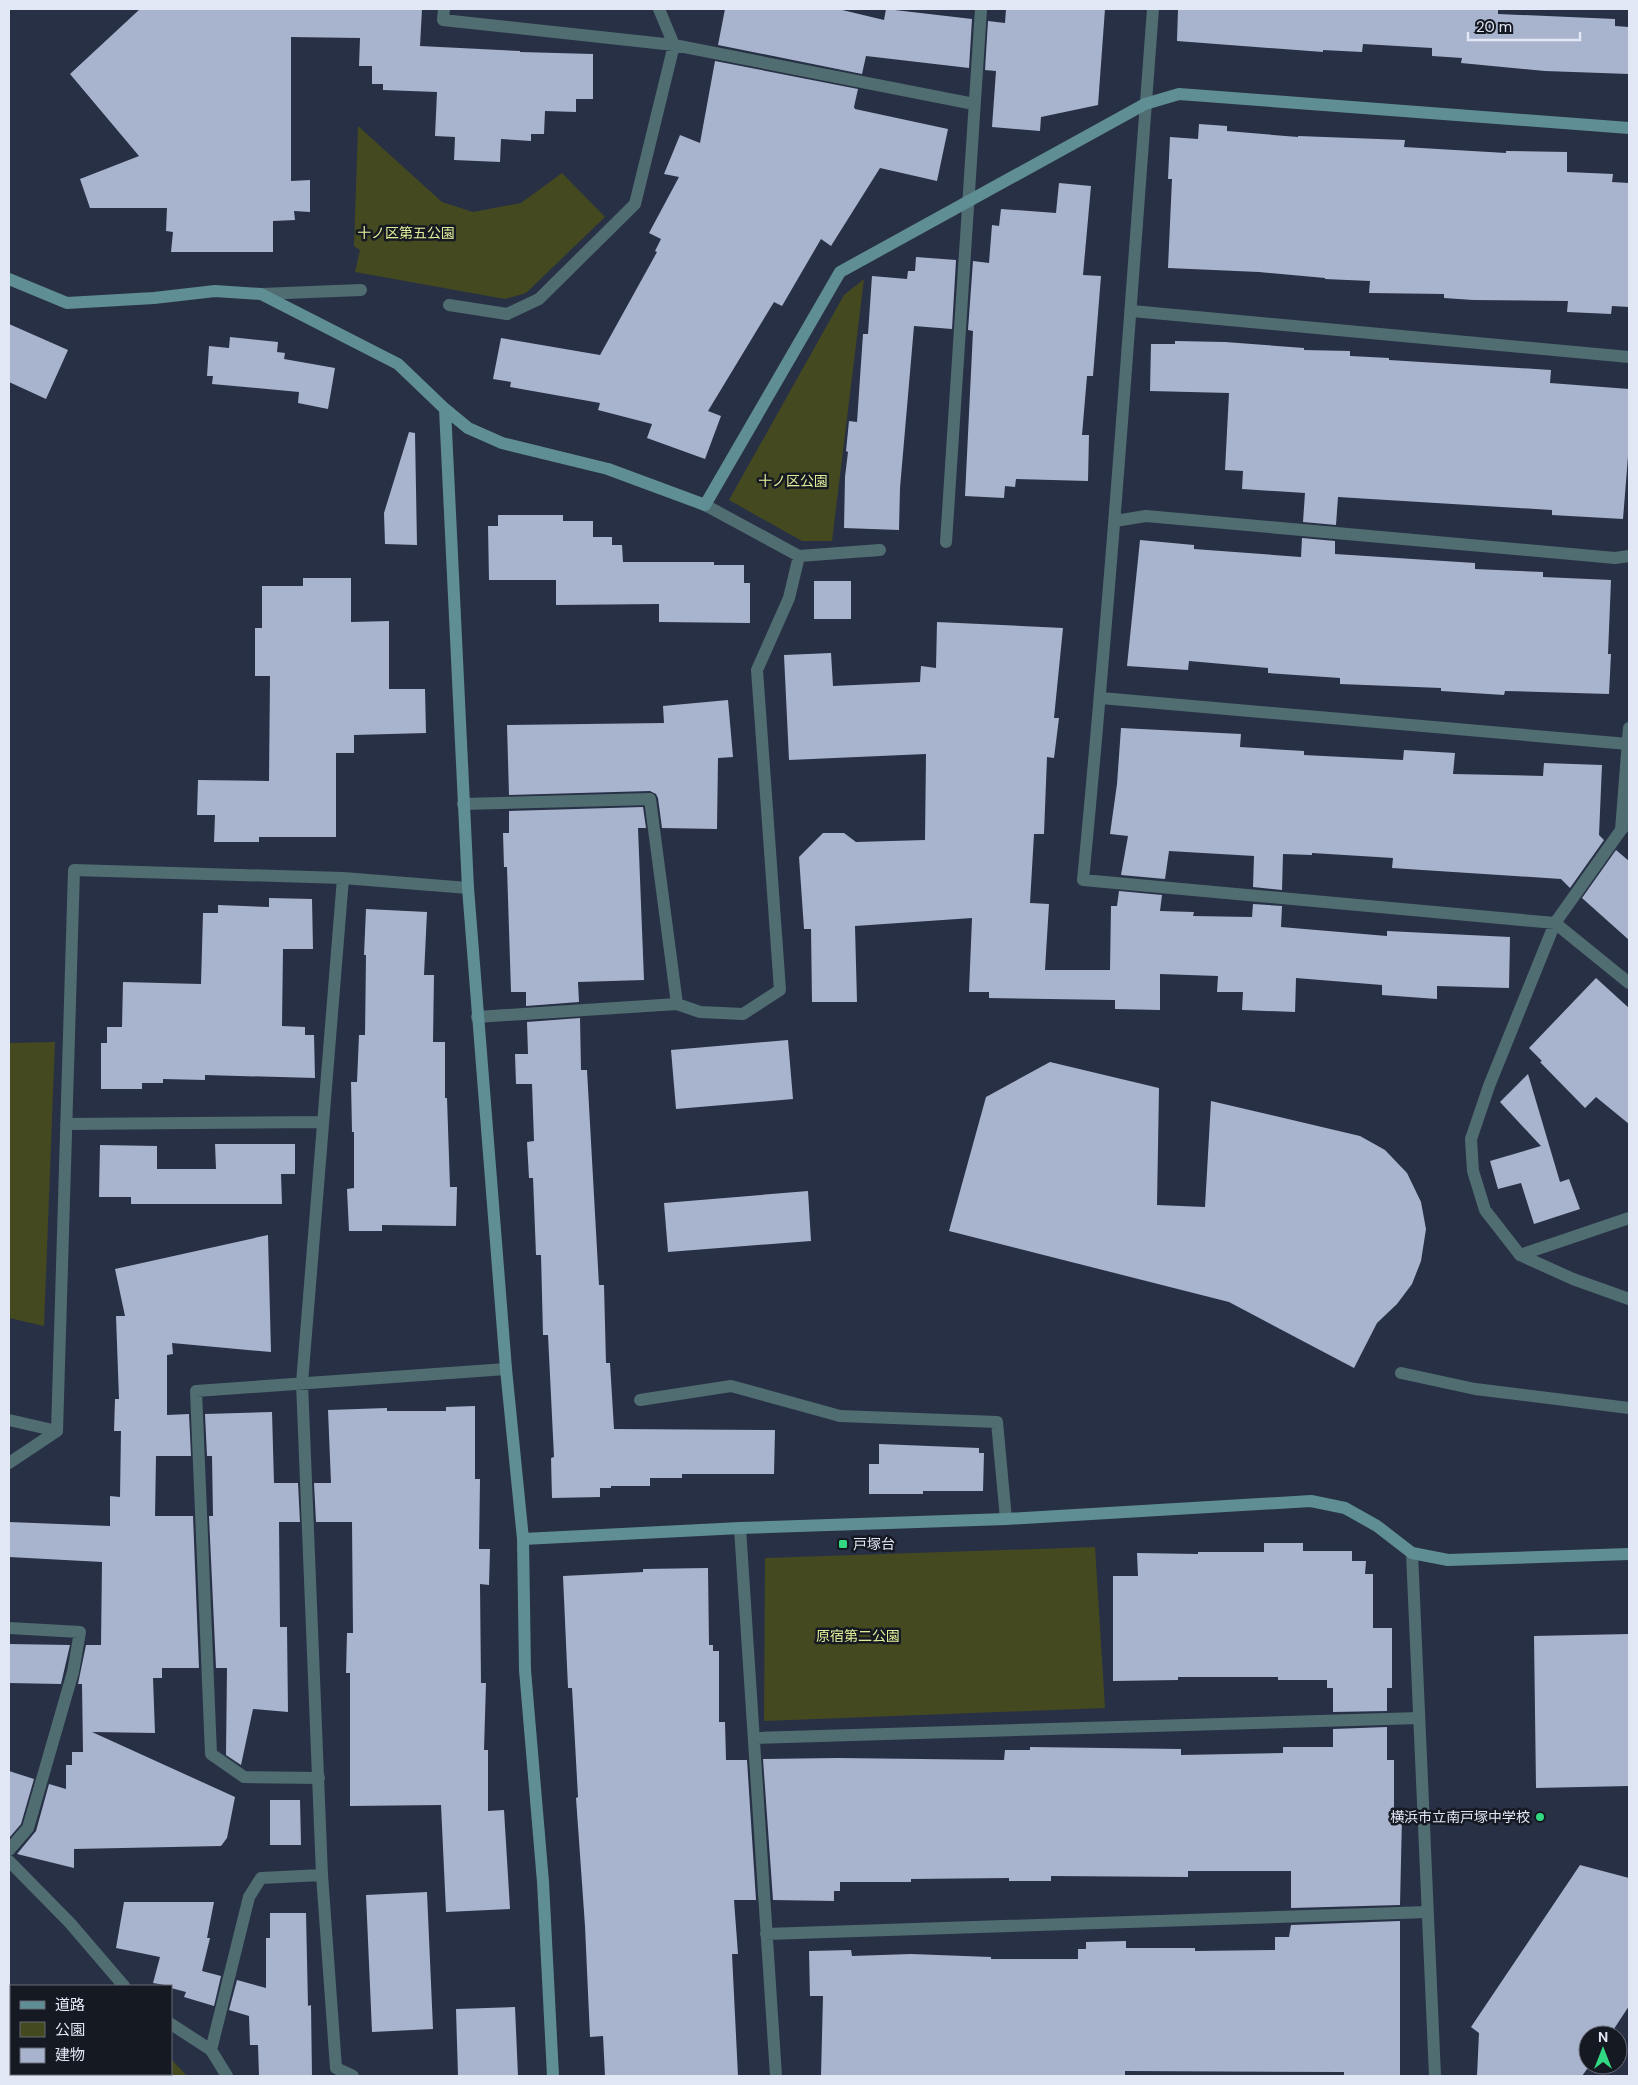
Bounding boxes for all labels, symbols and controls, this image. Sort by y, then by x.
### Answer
scale bar [1468,10,1580,42]
text: 20 m [1476,17,1512,37]
park label: 十ノ区第五公園 [357,224,455,242]
park label: 十ノ区公園 [758,472,828,490]
place label: 戸塚台 [853,1535,895,1553]
marker: 戸塚台 [837,1538,849,1550]
park label: 原宿第二公園 [816,1627,900,1645]
place label: 横浜市立南戸塚中学校 [1390,1808,1530,1826]
marker: 横浜市立南戸塚中学校 [1534,1811,1546,1823]
legend [10,1985,172,2075]
text: 道路 [55,1995,85,2015]
text: 公園 [55,2020,85,2040]
north arrow [1578,2025,1628,2075]
text: N [1598,2028,1608,2046]
text: 建物 [55,2045,85,2065]

